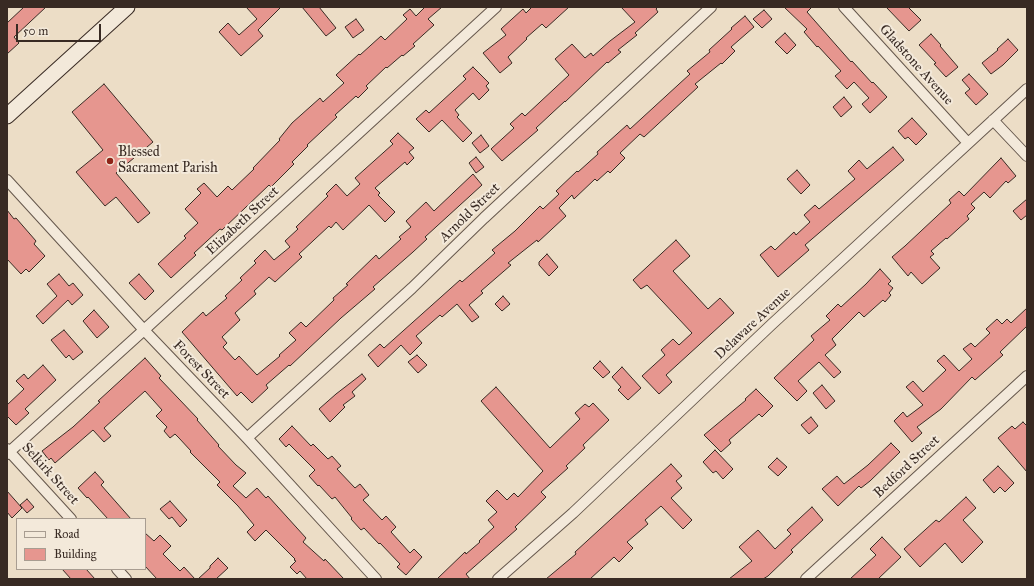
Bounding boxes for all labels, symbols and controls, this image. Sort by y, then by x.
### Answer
scale bar [18,16,103,42]
street label: Gladstone Avenue [875,21,957,109]
text: 50 m [23,24,48,38]
place label: Blessed Sacrament Parish [118,145,218,178]
marker: Blessed Sacrament Parish [105,156,115,166]
street label: Arnold Street [436,180,504,246]
street label: Elizabeth Street [203,183,283,259]
street label: Delaware Avenue [712,285,794,363]
street label: Forest Street [169,337,233,403]
street label: Bedford Street [871,432,943,502]
street label: Selkirk Street [18,440,82,508]
legend [16,518,146,570]
text: Road [54,527,80,541]
text: Building [54,547,96,561]

